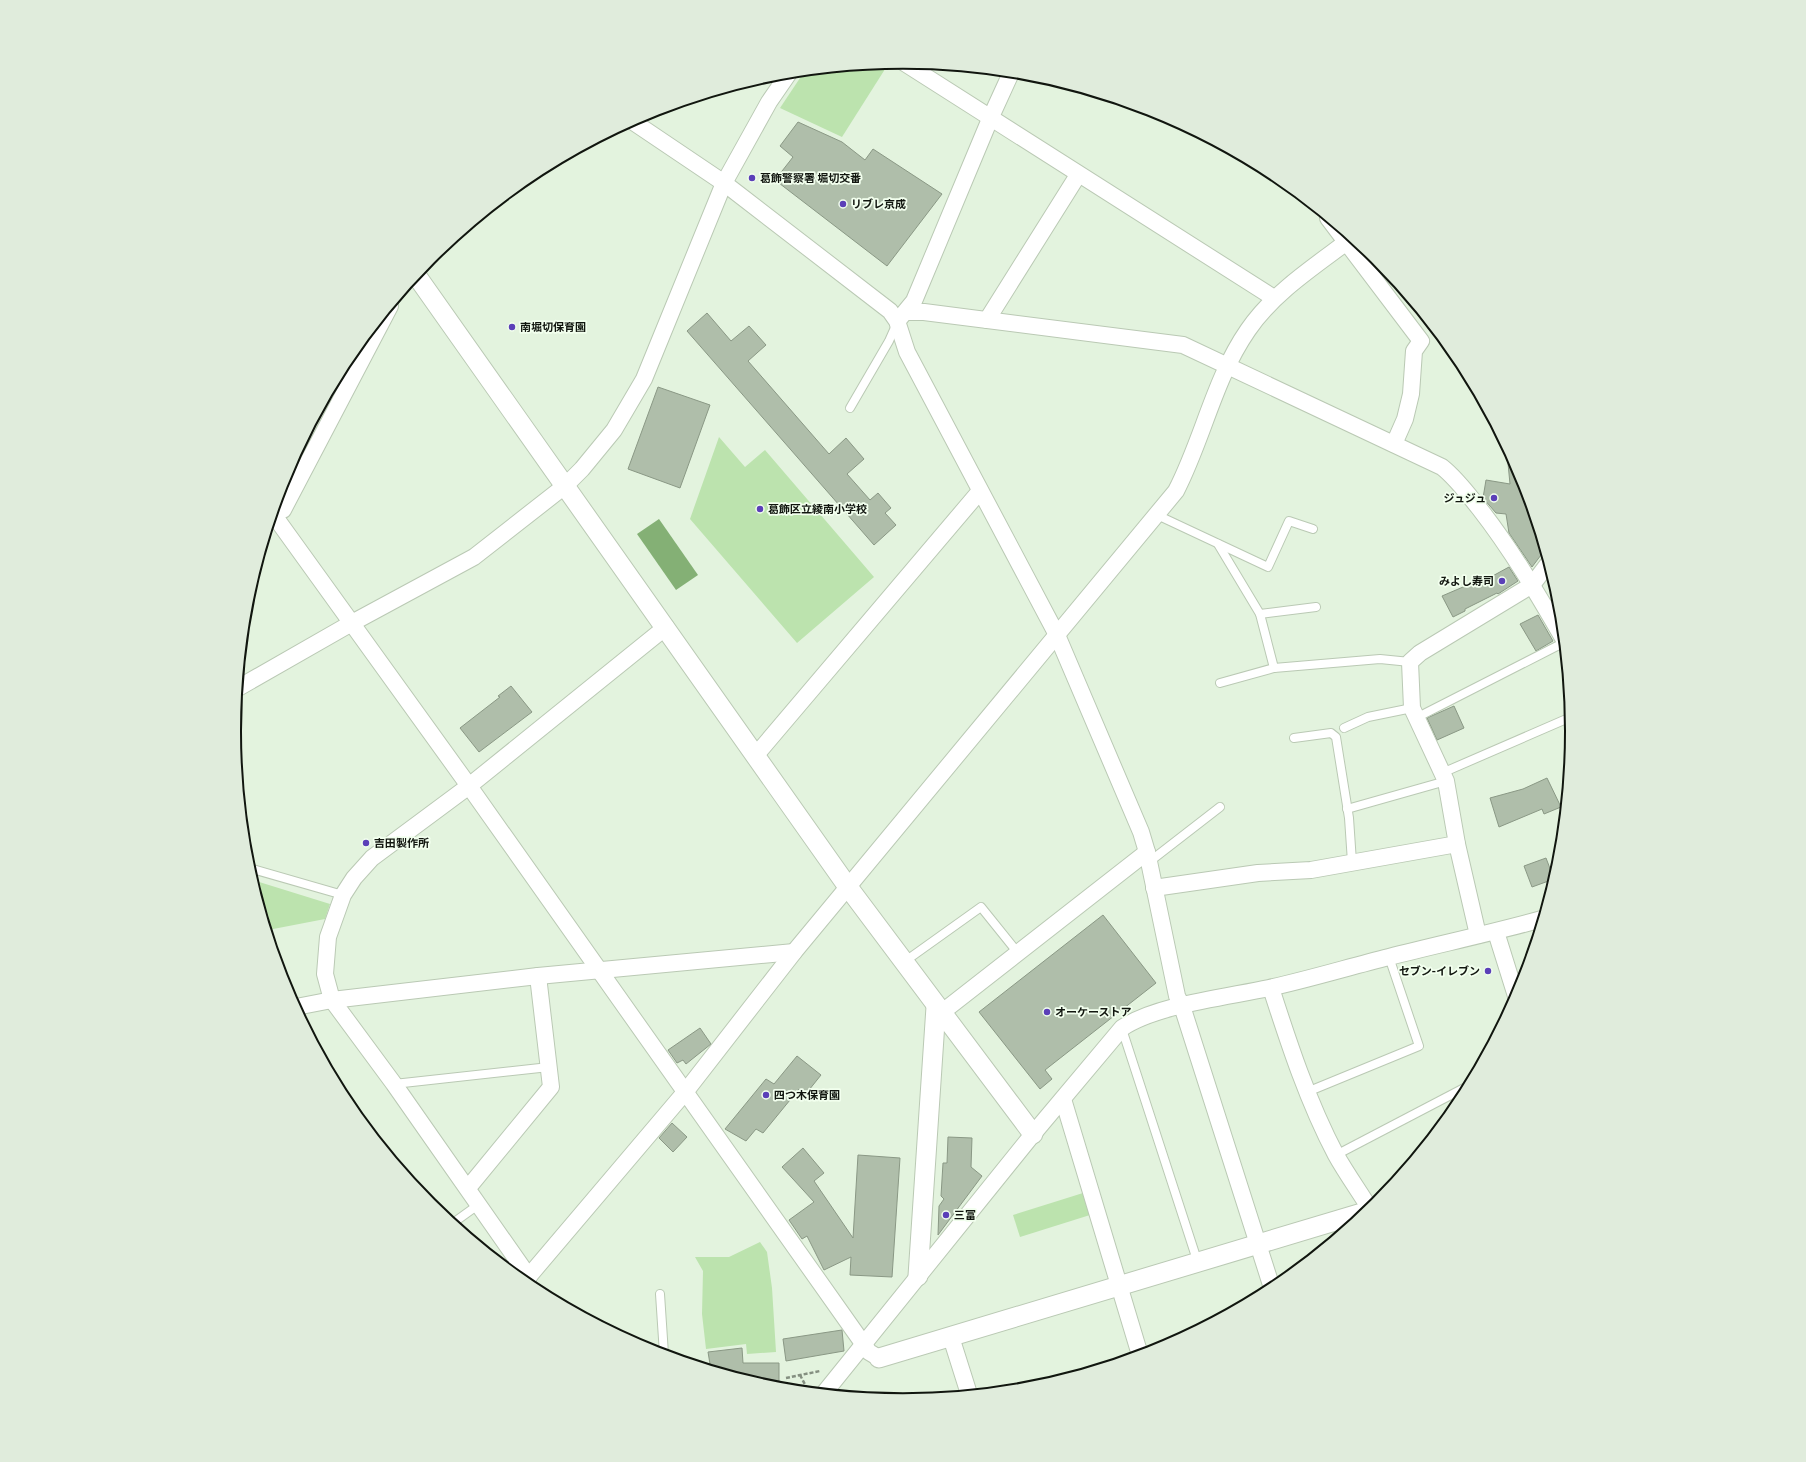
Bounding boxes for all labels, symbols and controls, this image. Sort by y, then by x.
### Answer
place label: 葛飾警察署 堀切交番 [760,172,861,185]
marker: 葛飾警察署 堀切交番 [747,173,757,183]
place label: リブレ京成 [851,198,906,211]
marker: リブレ京成 [838,199,848,209]
place label: 南堀切保育園 [520,321,586,334]
marker: 南堀切保育園 [507,322,517,332]
place label: ジュジュ [1444,492,1486,505]
marker: ジュジュ [1489,493,1499,503]
place label: 葛飾区立綾南小学校 [768,503,867,516]
marker: 葛飾区立綾南小学校 [755,504,765,514]
place label: みよし寿司 [1439,575,1494,588]
marker: みよし寿司 [1497,576,1507,586]
place label: 吉田製作所 [374,837,429,850]
marker: 吉田製作所 [361,838,371,848]
place label: セブン-イレブン [1399,965,1480,978]
marker: セブン-イレブン [1483,966,1493,976]
place label: オーケーストア [1055,1006,1131,1019]
marker: オーケーストア [1042,1007,1052,1017]
place label: 四つ木保育園 [774,1089,840,1102]
marker: 四つ木保育園 [761,1090,771,1100]
place label: 三富 [954,1209,976,1222]
marker: 三富 [941,1210,951,1220]

